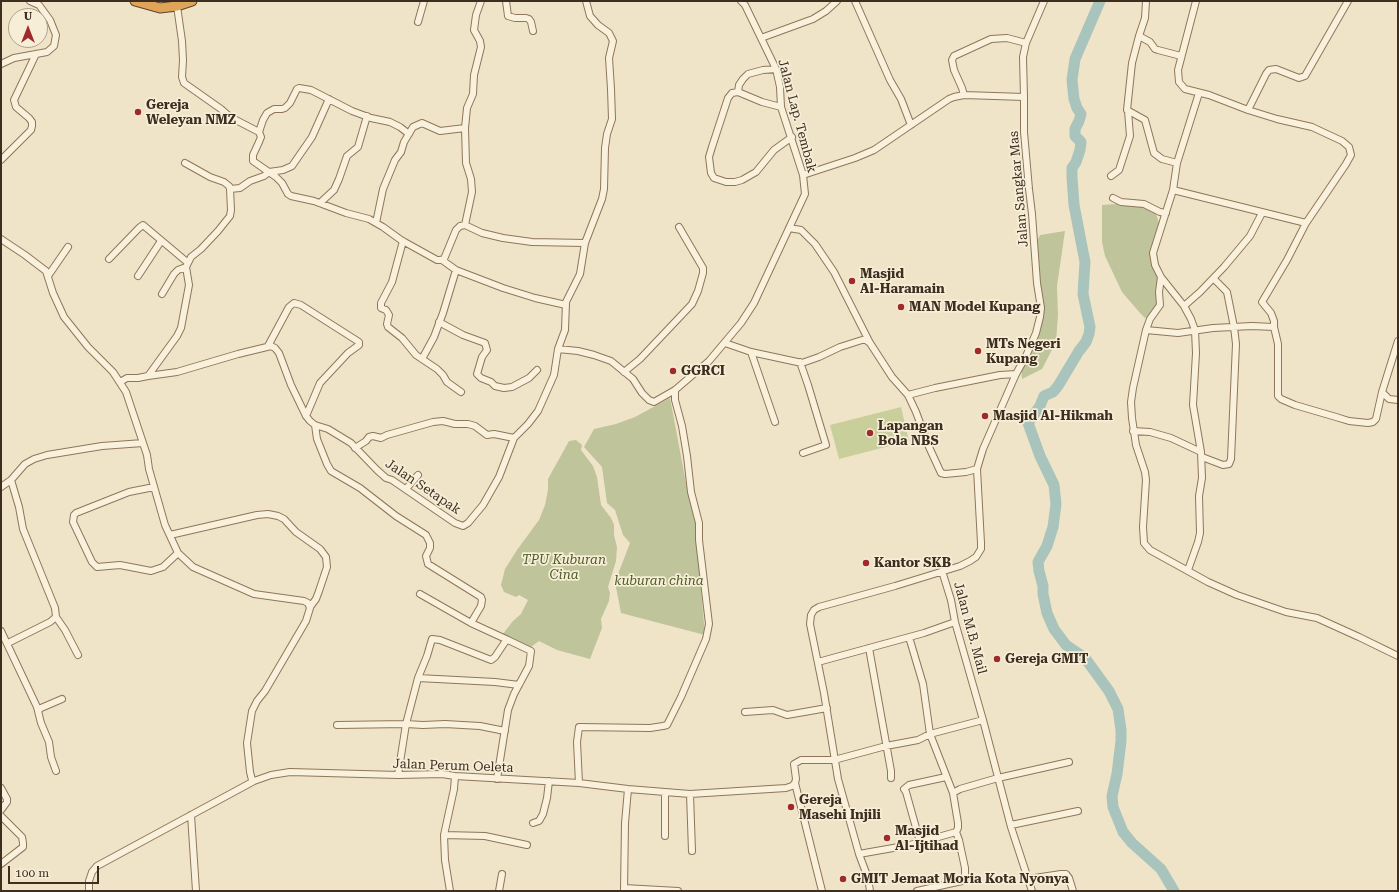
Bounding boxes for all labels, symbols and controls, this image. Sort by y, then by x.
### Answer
north arrow [8,8,48,48]
text: U [24,10,32,23]
street label: Jalan Lap. Tembak [774,58,820,174]
place label: Gereja Weleyan NMZ [146,97,236,128]
marker: Gereja Weleyan NMZ [133,107,143,117]
street label: Jalan Sangkar Mas [1006,130,1032,248]
place label: Masjid Al-Haramain [860,266,945,297]
marker: Masjid Al-Haramain [847,276,857,286]
place label: MAN Model Kupang [909,299,1040,315]
marker: MAN Model Kupang [896,302,906,312]
place label: MTs Negeri Kupang [986,336,1060,367]
marker: MTs Negeri Kupang [973,346,983,356]
place label: GGRCI [681,363,725,379]
marker: GGRCI [668,366,678,376]
place label: Masjid Al-Hikmah [993,408,1113,424]
marker: Masjid Al-Hikmah [980,411,990,421]
place label: Lapangan Bola NBS [878,418,943,449]
marker: Lapangan Bola NBS [865,428,875,438]
street label: Jalan Setapak [382,456,464,518]
park label: TPU Kuburan Cina [522,552,606,583]
place label: Kantor SKB [874,555,951,571]
marker: Kantor SKB [861,558,871,568]
park label: kuburan china [614,573,704,589]
street label: Jalan M.B. Mail [950,580,990,676]
place label: Gereja GMIT [1005,651,1088,667]
marker: Gereja GMIT [992,654,1002,664]
street label: Jalan Perum Oeleta [392,756,514,776]
place label: Gereja Masehi Injili [799,792,881,823]
marker: Gereja Masehi Injili [786,802,796,812]
place label: Masjid Al-Ijtihad [895,823,959,854]
marker: Masjid Al-Ijtihad [882,833,892,843]
scale bar [10,858,101,884]
text: 100 m [15,866,49,880]
place label: GMIT Jemaat Moria Kota Nyonya [851,871,1069,887]
marker: GMIT Jemaat Moria Kota Nyonya [838,874,848,884]

